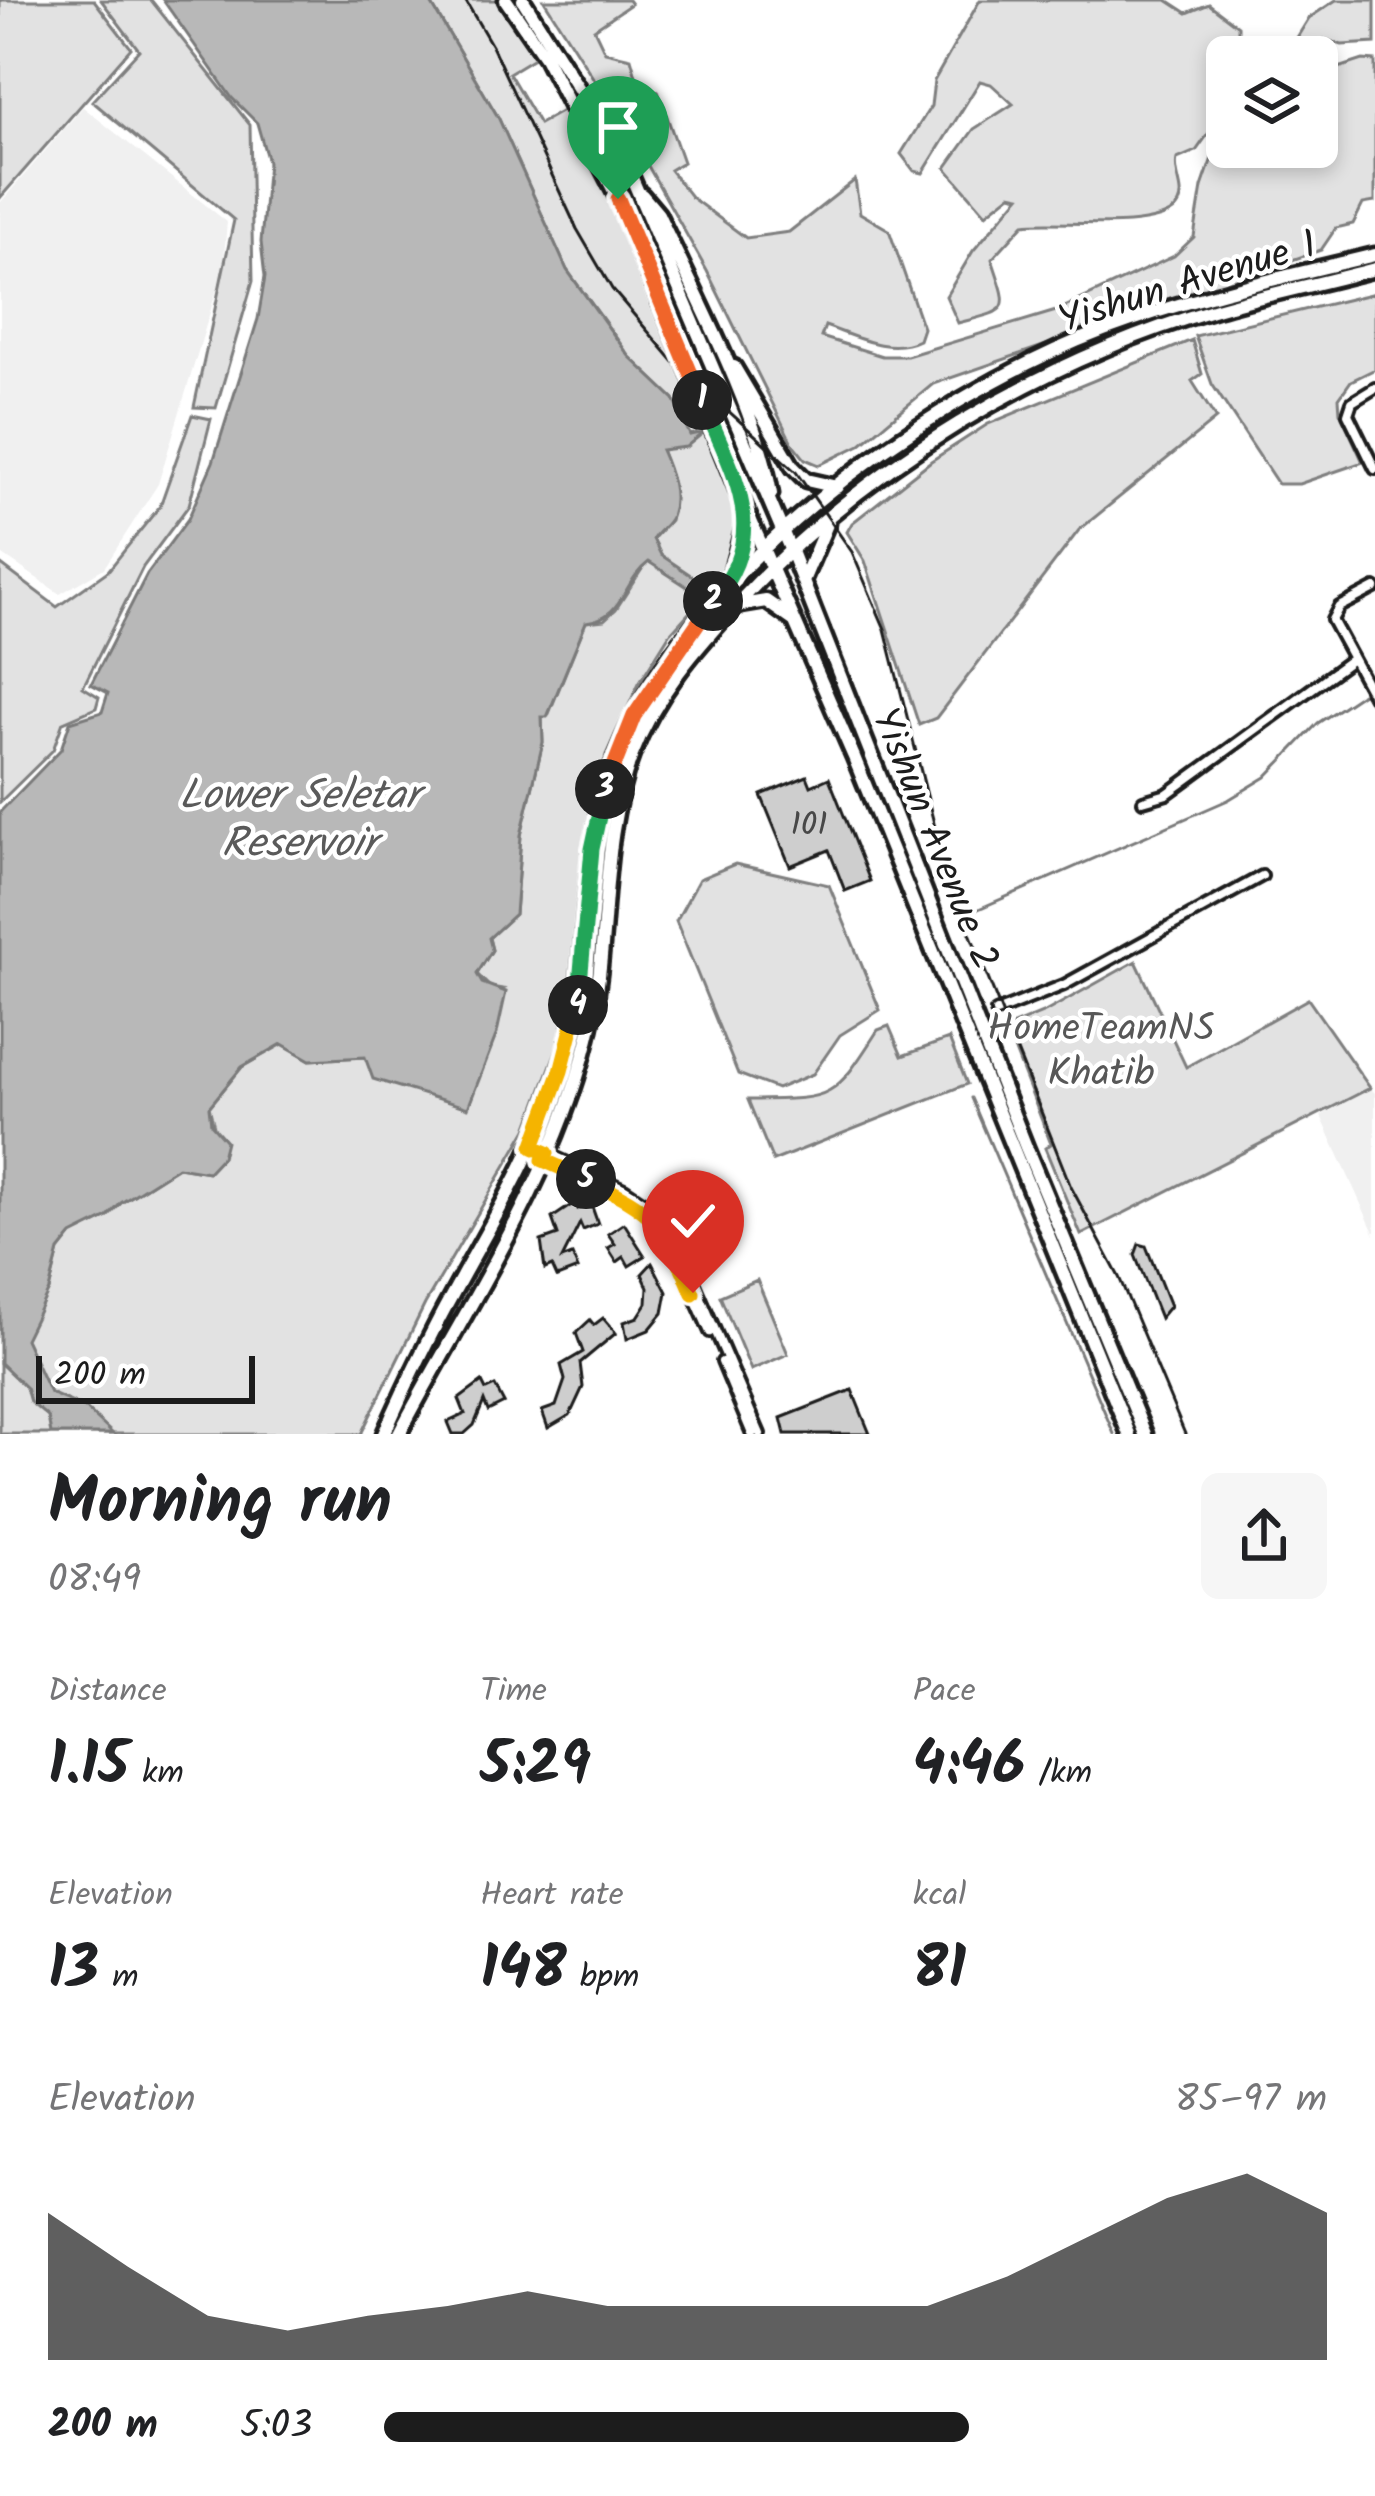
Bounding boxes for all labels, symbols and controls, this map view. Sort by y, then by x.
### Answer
map controls [1206,36,1338,168]
button: layers [1206,36,1338,168]
pin [567,76,669,199]
icon: arrive [585,94,651,160]
street label: Yishun Avenue 1 [1051,215,1325,353]
pin: 1 [672,370,732,430]
text: 1 [697,373,707,426]
pin: 2 [683,571,743,631]
text: 2 [703,574,723,627]
street label: Yishun Avenue 2 [853,699,1014,980]
pin: 3 [575,759,635,819]
text: 3 [596,762,614,815]
water label: Lower Seletar Reservoir [179,763,427,878]
house number: 101 [790,800,828,853]
pin: 4 [548,975,608,1035]
text: 4 [569,978,587,1031]
park label: HomeTeamNS Khatib [987,999,1215,1106]
pin: 5 [556,1149,616,1209]
text: 5 [578,1152,594,1205]
pin [642,1170,744,1293]
icon: check [660,1188,726,1254]
scale bar [36,1350,255,1403]
text: 200 m [54,1350,146,1403]
text: Morning run [48,1452,392,1557]
button: share [1201,1473,1327,1599]
text: 08:49 [48,1550,141,1612]
text: Distance [48,1666,167,1719]
text: Time [480,1666,547,1719]
text: Pace [913,1666,976,1719]
text: 1.15 [48,1719,129,1815]
text: 5:29 [480,1719,591,1815]
text: 4:46 [913,1719,1025,1815]
text: km [129,1748,184,1801]
text: /km [1025,1748,1092,1801]
text: Elevation [48,1870,173,1923]
text: Heart rate [480,1870,624,1923]
text: kcal [913,1870,966,1923]
text: 13 [48,1923,99,2019]
text: 148 [480,1923,567,2019]
text: 81 [913,1923,966,2019]
text: m [99,1952,138,2005]
text: bpm [567,1952,639,2005]
text: Elevation [48,2070,196,2132]
text: 85–97 m [1175,2070,1327,2132]
text: 200 m [48,2396,158,2458]
text: 5:03 [240,2396,312,2458]

